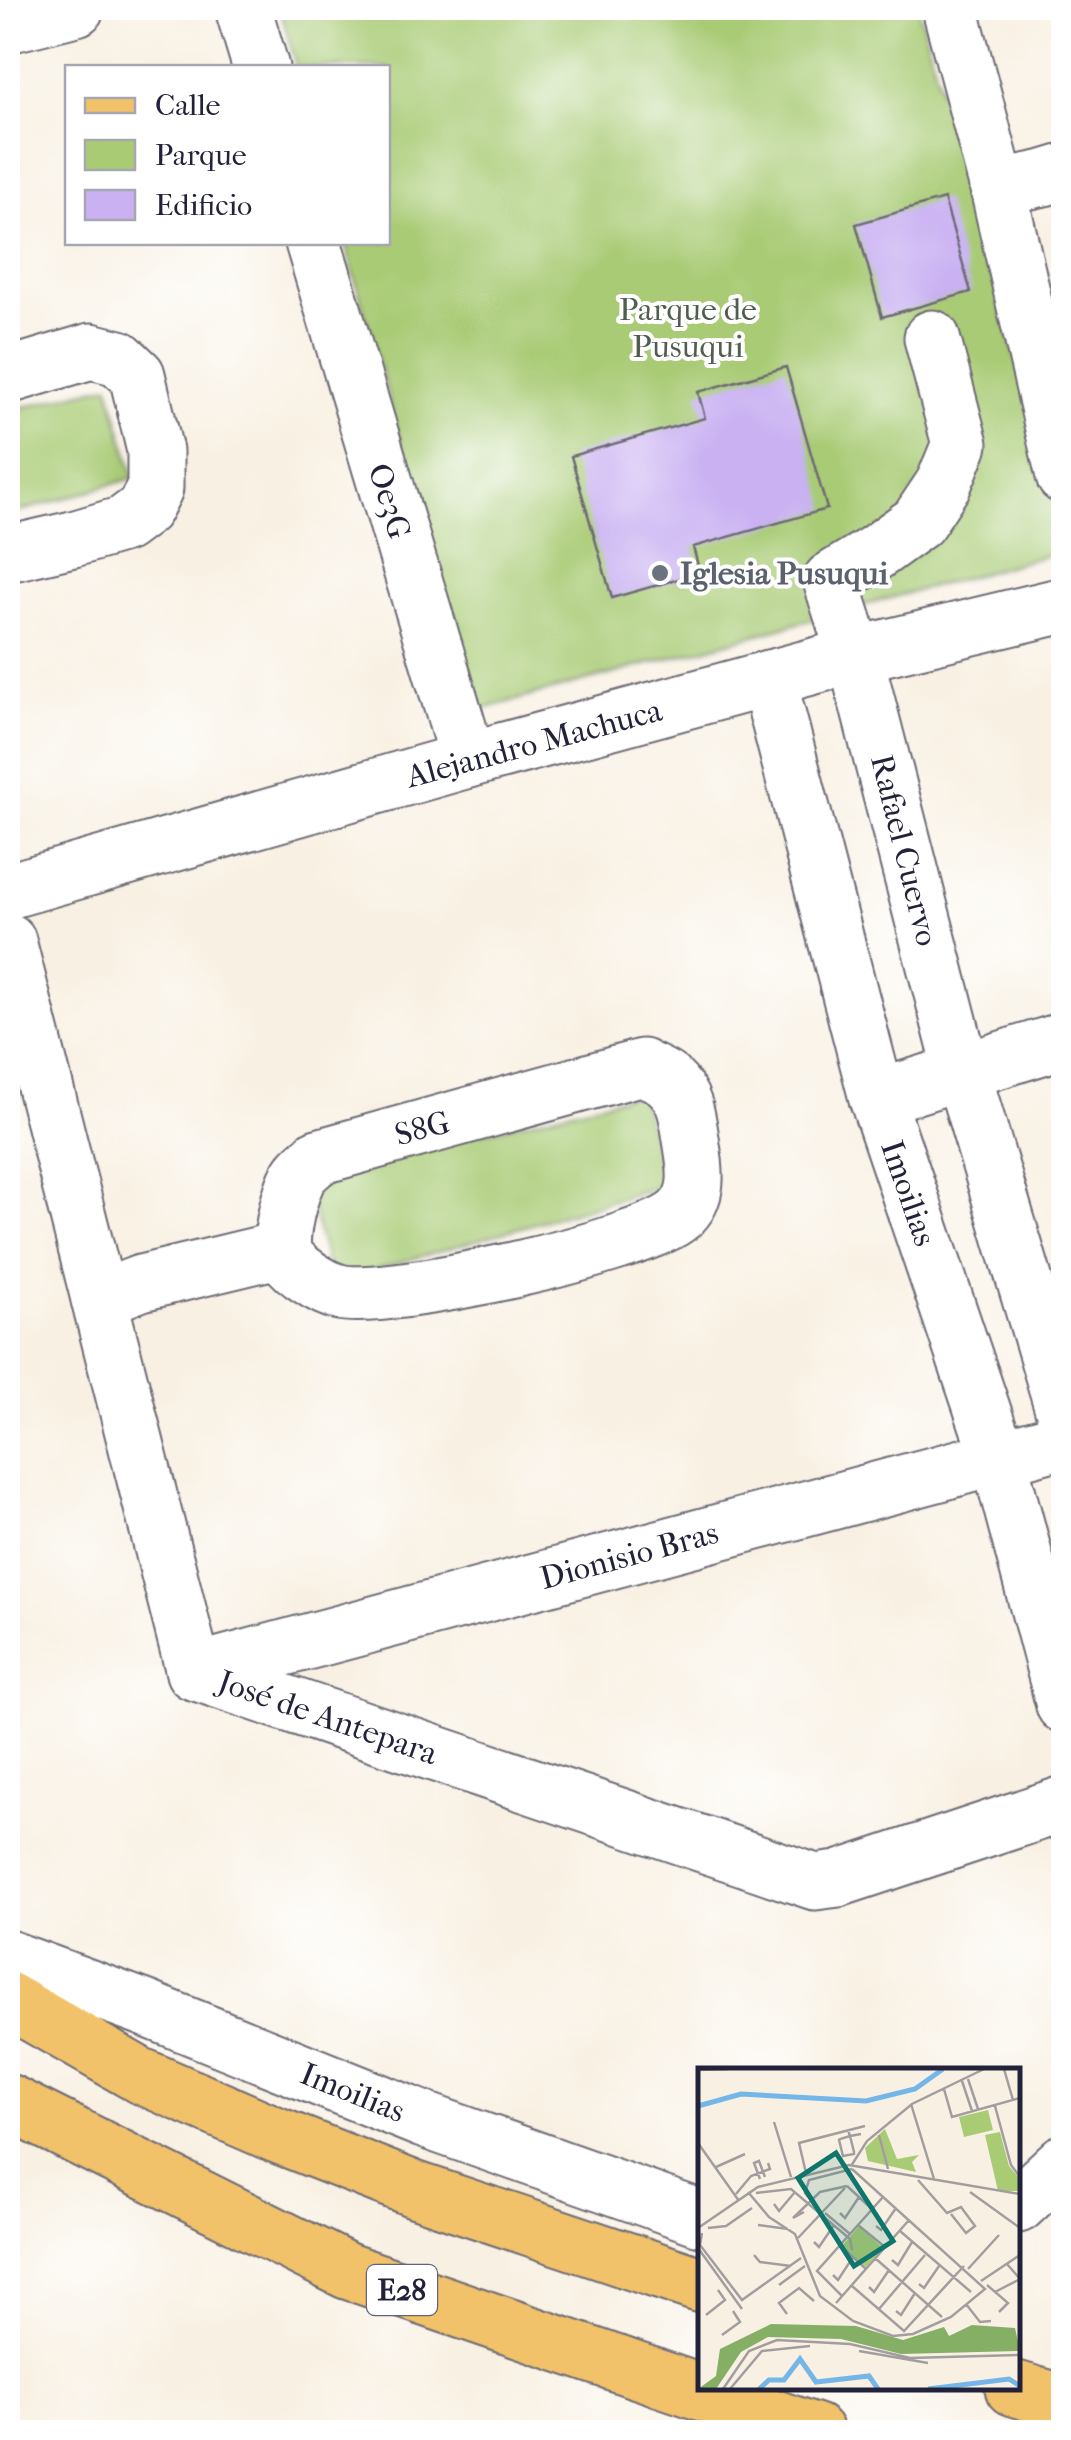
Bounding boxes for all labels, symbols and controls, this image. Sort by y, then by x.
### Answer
legend [65,65,390,245]
text: Calle [155,88,220,123]
text: Parque [155,138,247,173]
text: Edificio [155,188,252,223]
park label: Parque de Pusuqui [619,291,757,365]
street label: Oe3G [361,459,418,543]
place label: Iglesia Pusuqui [680,555,889,592]
marker: Iglesia Pusuqui [649,562,671,584]
street label: Alejandro Machuca [400,691,667,796]
street label: Rafael Cuervo [863,751,946,950]
street label: S8G [391,1103,454,1154]
street label: Imoilias [873,1135,944,1251]
street label: Dionisio Bras [536,1514,722,1597]
street label: José de Antepara [211,1662,443,1773]
street label: Imoilias [295,2055,410,2130]
inset map [698,2068,1021,2390]
road number: E28 [367,2265,437,2315]

